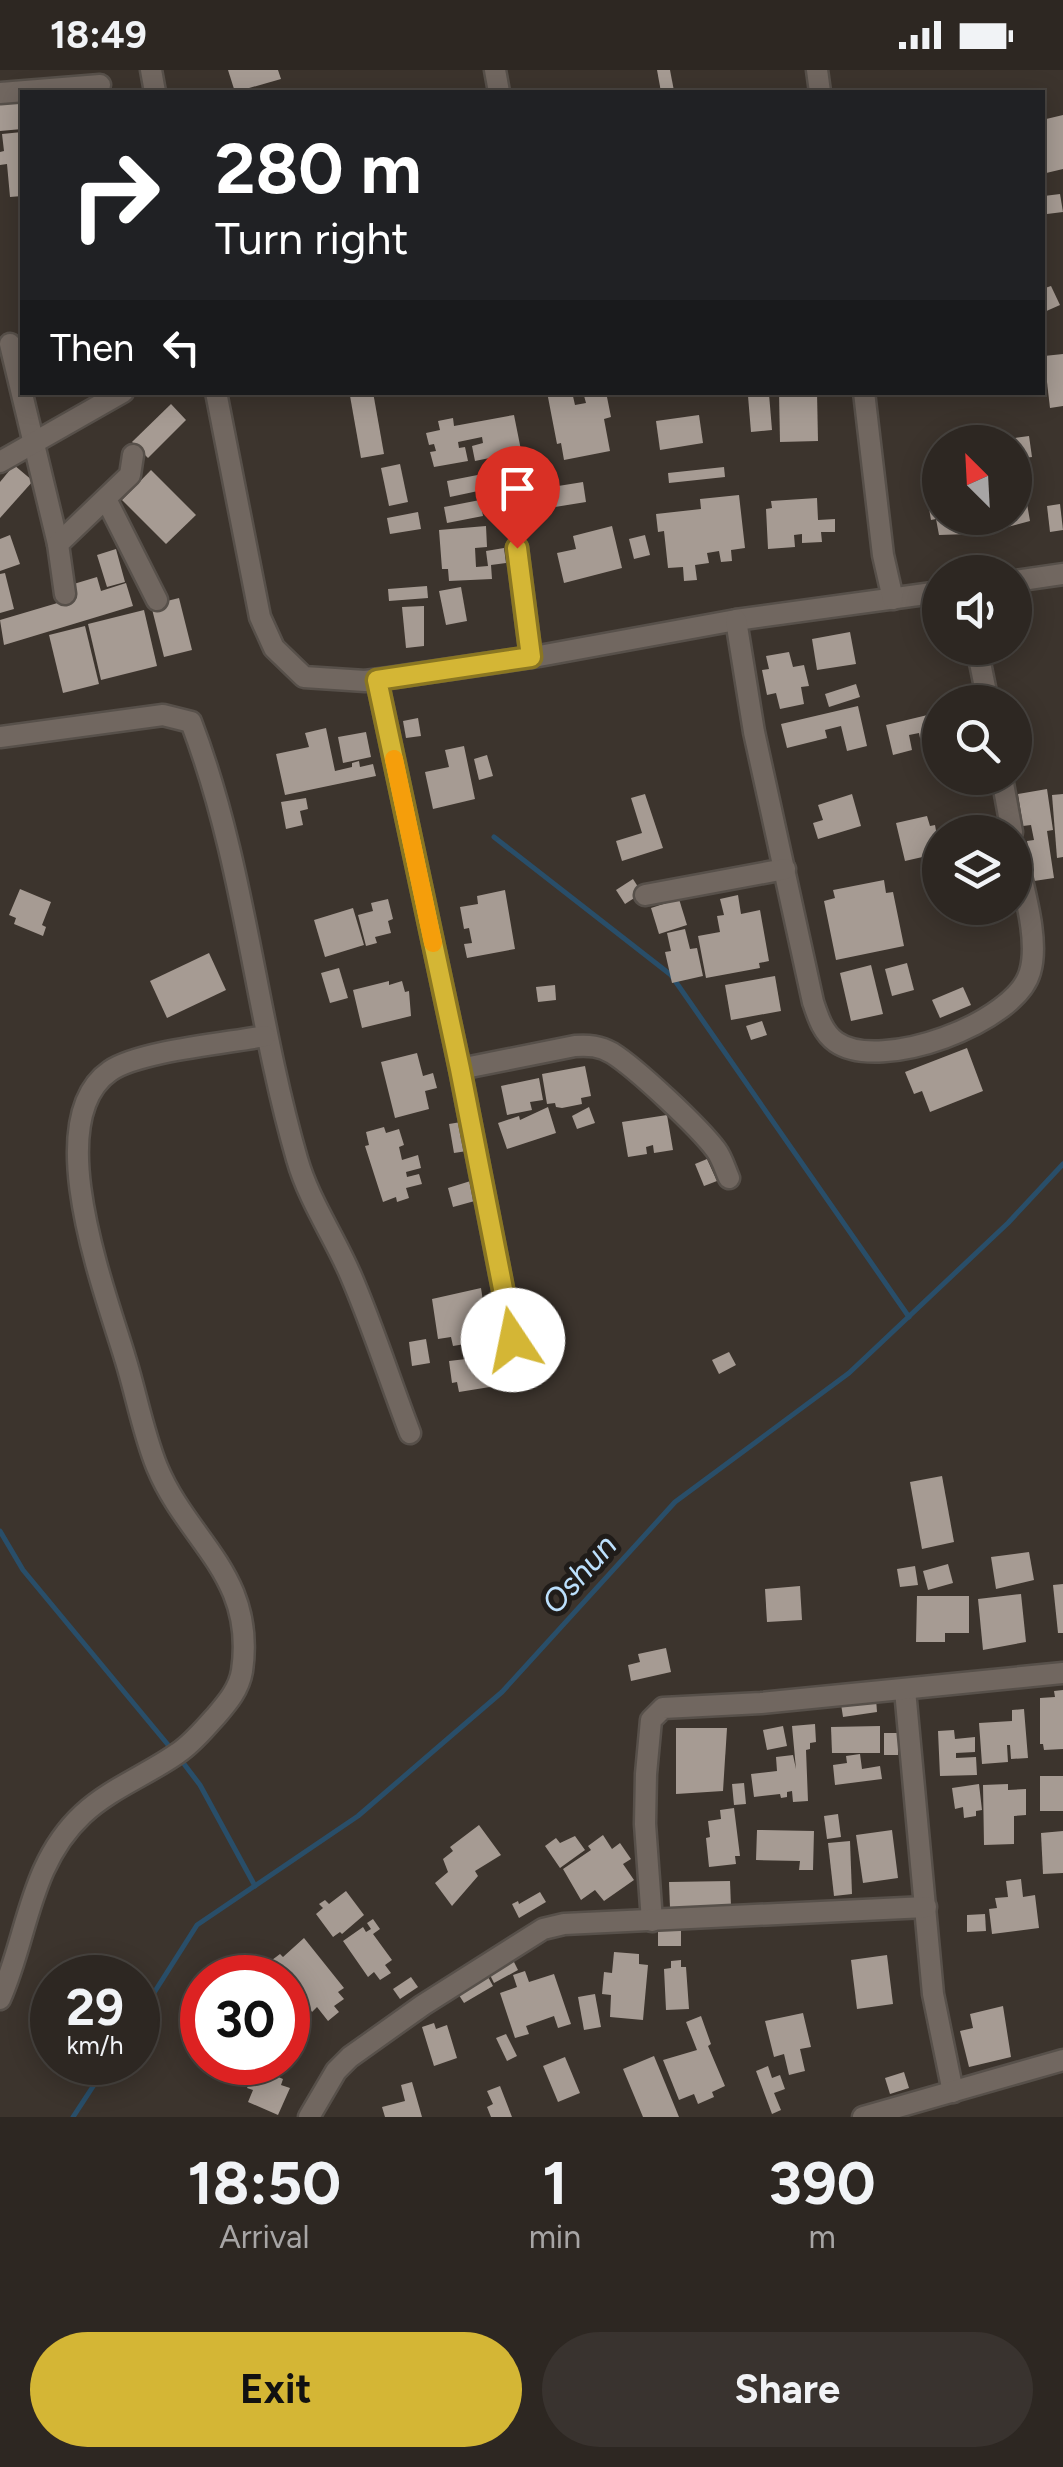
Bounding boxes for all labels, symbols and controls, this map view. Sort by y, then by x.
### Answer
text: 18:49 [50,12,147,58]
text: 280 m [215,126,421,211]
icon: right [50,130,180,260]
text: Turn right [215,211,408,265]
icon: left [154,320,209,375]
text: Then [50,325,134,371]
north arrow [922,425,1032,535]
map controls [922,425,1032,925]
pin [475,446,560,549]
icon: arrive [490,461,545,516]
button: sound [922,555,1032,665]
button: search [922,685,1032,795]
button: layers [922,815,1032,925]
position arrow [461,1288,565,1392]
water label: Oshun [534,1527,624,1621]
speed limit sign: 30 [180,1955,310,2085]
text: 29 [66,1977,124,2038]
text: km/h [66,2030,124,2060]
text: 18:50 [187,2147,341,2219]
text: 1 [542,2147,568,2219]
text: 390 [769,2147,876,2219]
text: Arrival [219,2218,309,2256]
text: min [529,2218,581,2256]
text: m [808,2218,836,2256]
button: Exit [30,2332,522,2447]
button: Share [542,2332,1033,2447]

